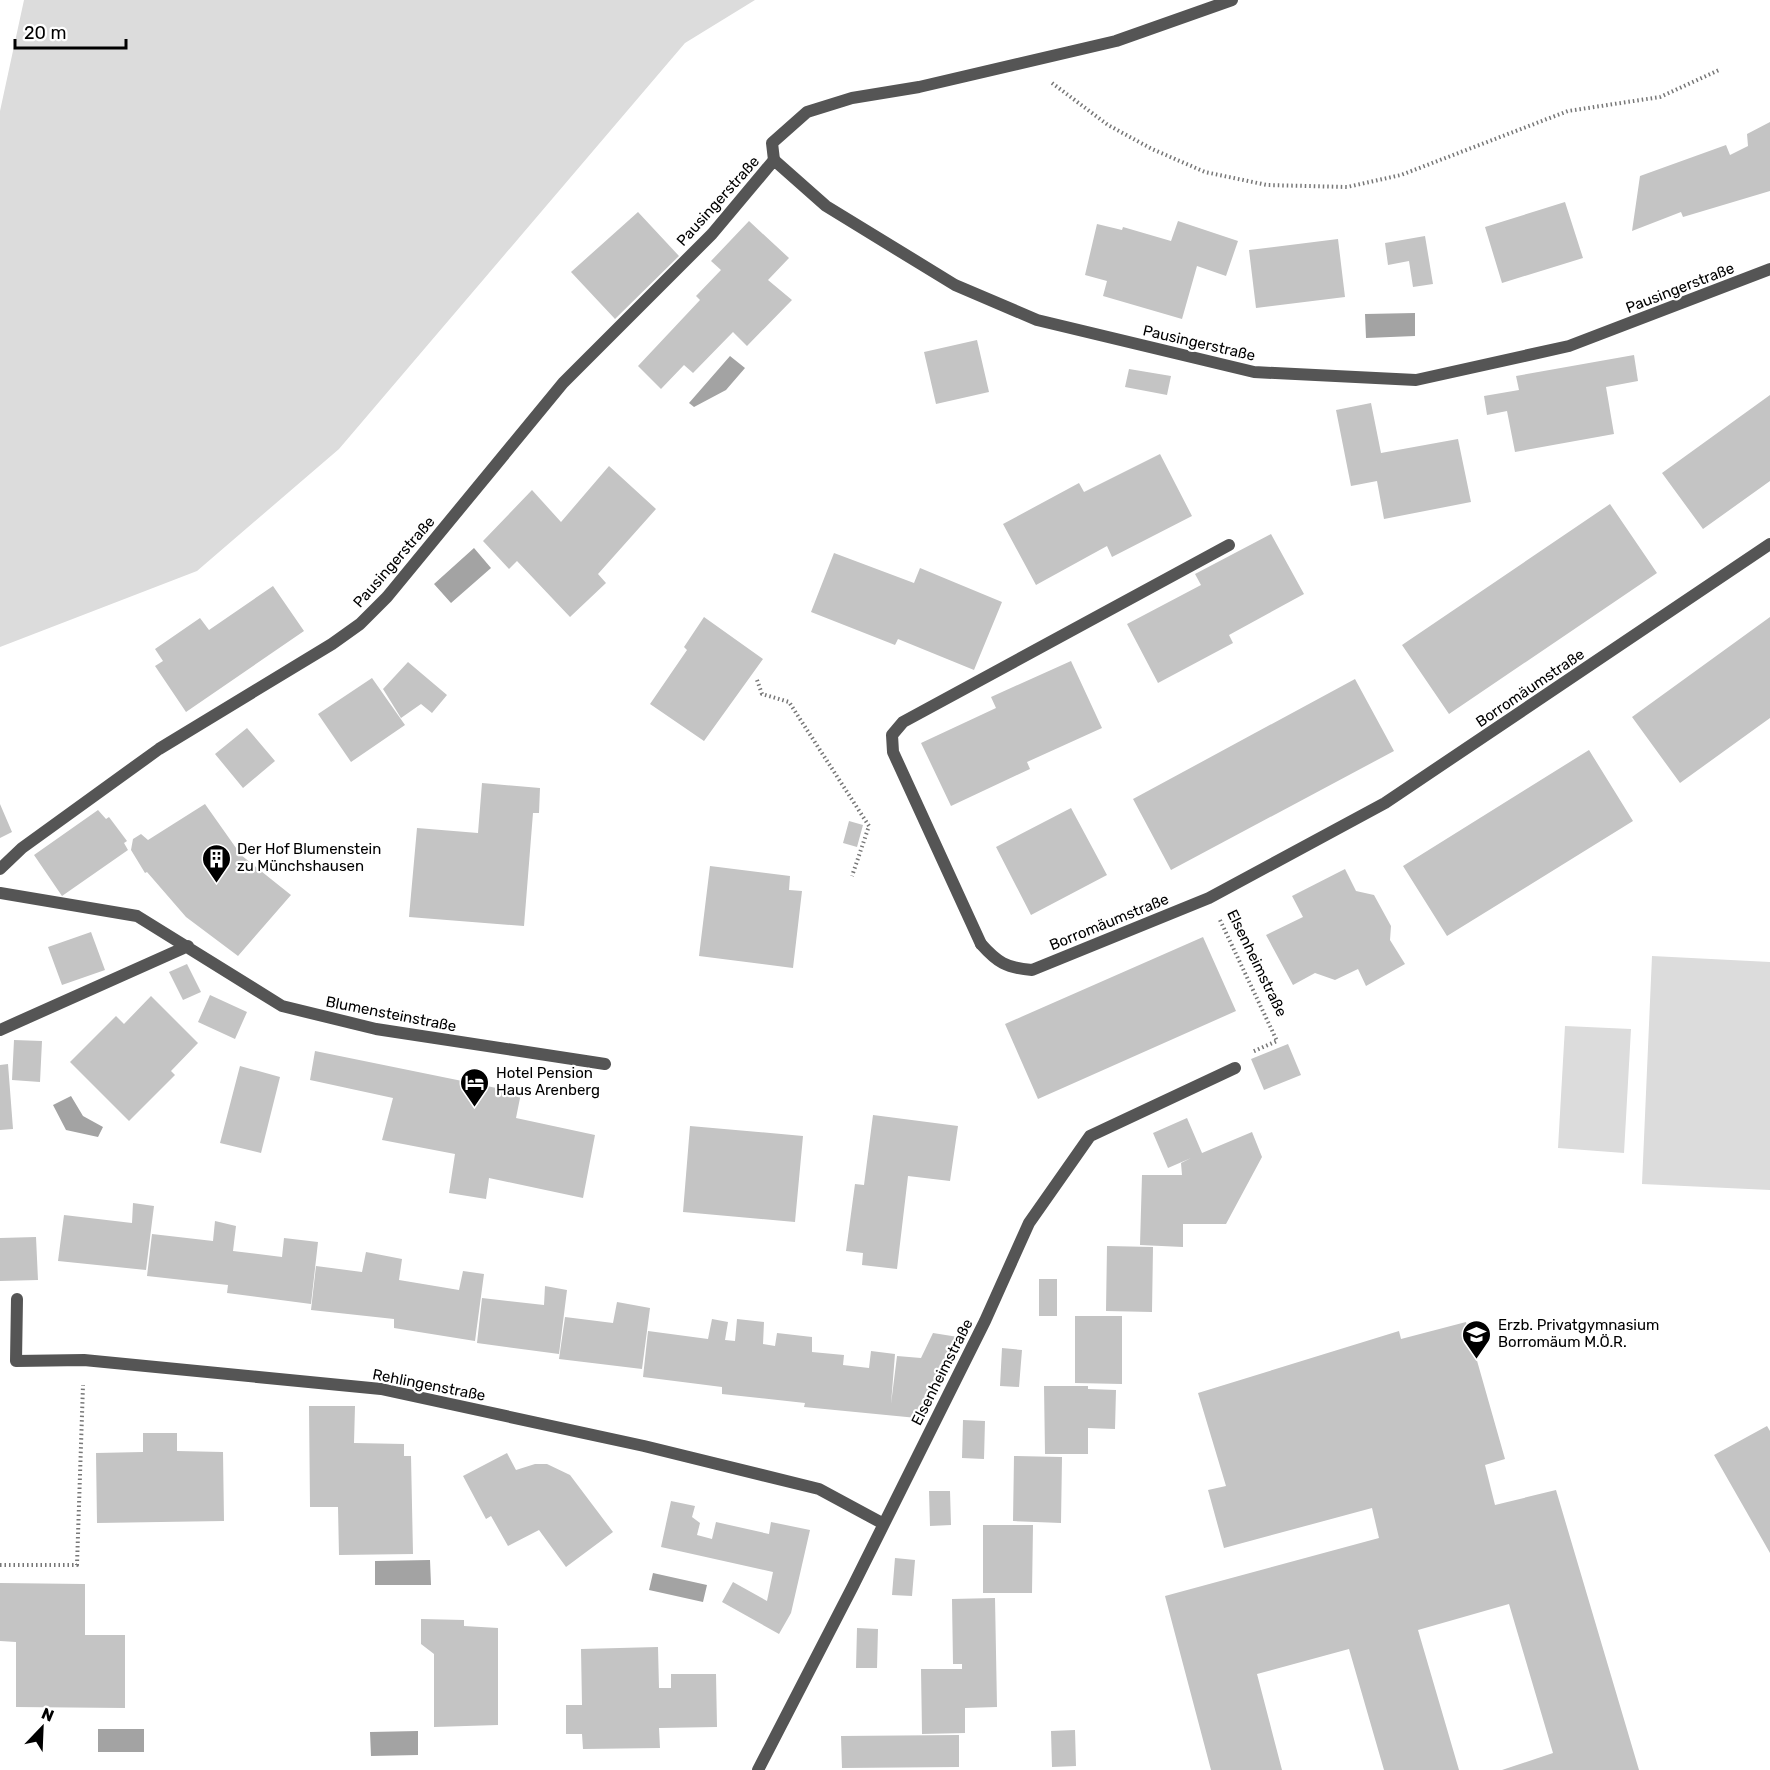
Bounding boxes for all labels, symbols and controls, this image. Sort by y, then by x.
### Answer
scale bar [15,12,126,50]
text: 20 m [24,22,66,44]
street label: Pausingerstraße [673,152,763,250]
street label: Pausingerstraße [1623,259,1737,317]
street label: Pausingerstraße [1141,321,1257,365]
street label: Pausingerstraße [350,513,438,611]
street label: Borromäumstraße [1472,645,1588,731]
place label: Der Hof Blumenstein zu Münchshausen [237,840,381,875]
building icon: Der Hof Blumenstein zu Münchshausen [200,842,232,884]
street label: Borromäumstraße [1047,890,1171,954]
street label: Elsenheimstraße [1223,906,1291,1020]
street label: Blumensteinstraße [324,993,458,1035]
place label: Hotel Pension Haus Arenberg [496,1064,600,1099]
hotel icon: Hotel Pension Haus Arenberg [459,1066,491,1108]
street label: Elsenheimstraße [907,1316,977,1428]
place label: Erzb. Privatgymnasium Borromäum M.Ö.R. [1498,1316,1659,1351]
school or university icon: Erzb. Privatgymnasium Borromäum M.Ö.R. [1461,1318,1493,1360]
street label: Rehlingenstraße [371,1365,487,1405]
north arrow [12,1698,72,1758]
text: N [39,1704,57,1726]

